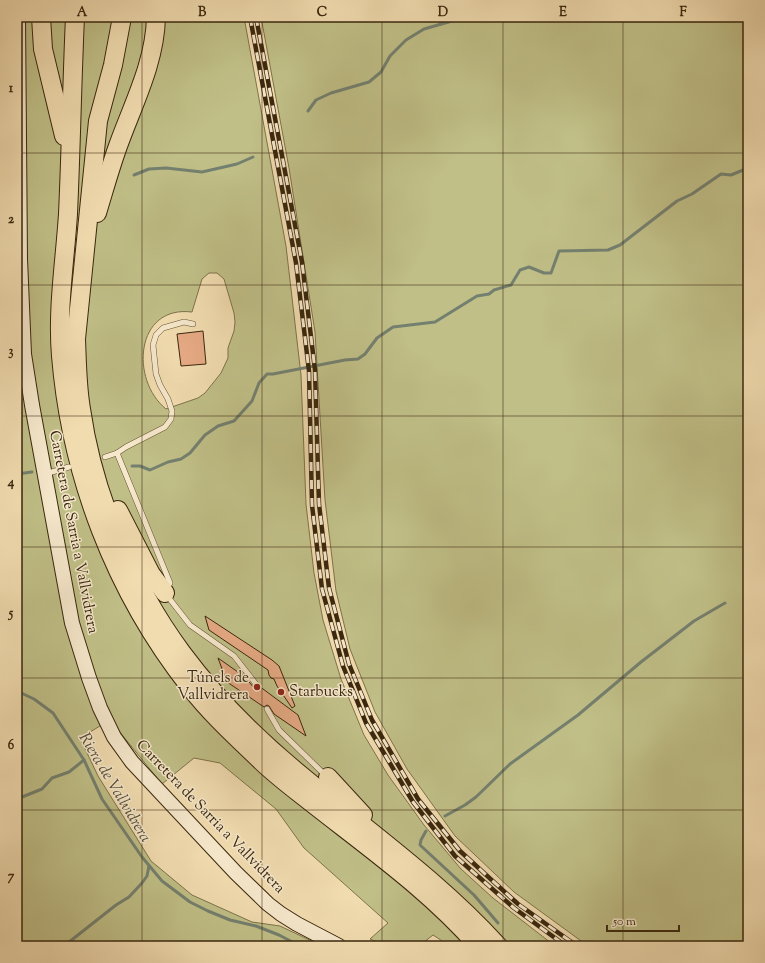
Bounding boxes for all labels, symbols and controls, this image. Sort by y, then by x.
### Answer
text: A [77,4,88,22]
text: B [198,4,207,22]
text: C [317,4,327,22]
text: D [438,4,448,22]
text: E [559,4,567,22]
text: F [679,4,687,22]
text: 1 [9,80,14,98]
text: 2 [8,211,15,229]
text: 3 [8,343,14,361]
street label: Carretera de Sarria a Vallvidrera [43,429,103,635]
text: 4 [7,474,15,492]
text: 5 [8,605,14,623]
place label: Túnels de Vallvidrera [177,668,249,706]
marker: Túnels de Vallvidrera [252,682,262,692]
place label: Starbucks [289,682,353,703]
marker: Starbucks [276,687,286,697]
water label: Riera de Vallvidrera [72,729,156,847]
street label: Carretera de Sarria a Vallvidrera [131,735,289,899]
text: 6 [8,737,15,755]
text: 7 [8,868,15,886]
scale bar [607,907,679,933]
text: 50 m [612,913,636,931]

